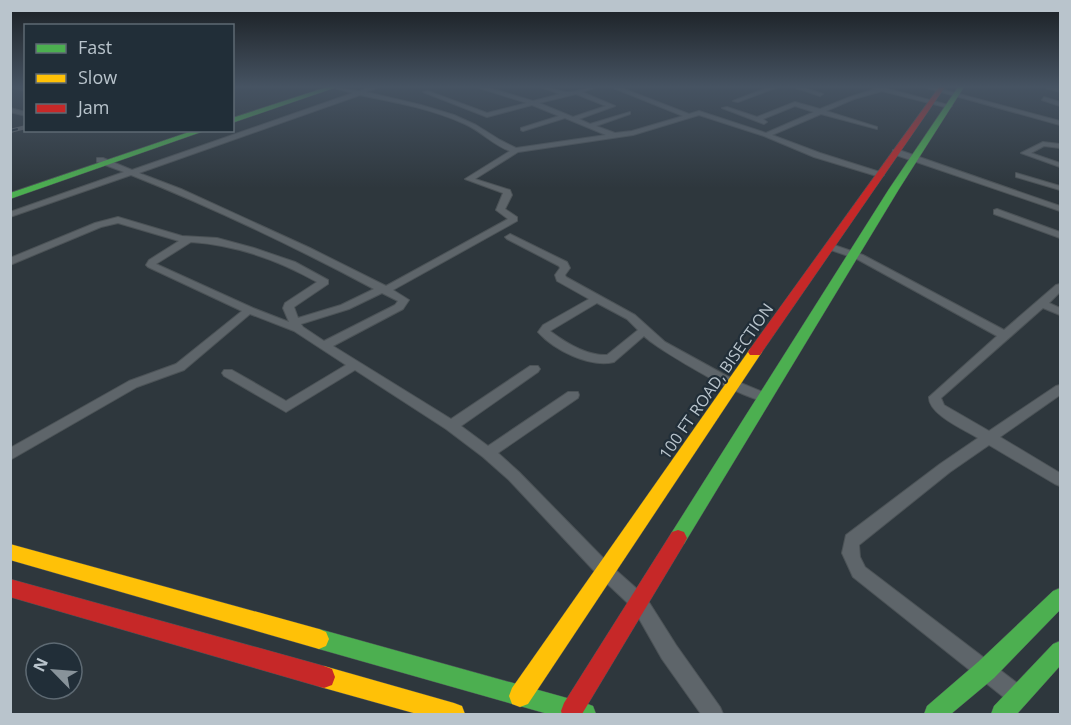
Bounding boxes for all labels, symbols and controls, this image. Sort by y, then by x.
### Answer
legend [24,24,234,132]
text: Fast [78,35,112,59]
text: Slow [78,65,117,89]
text: Jam [76,95,110,119]
street label: 100 FT ROAD, BISECTION [654,299,778,463]
north arrow [24,641,84,701]
text: N [28,654,53,675]

